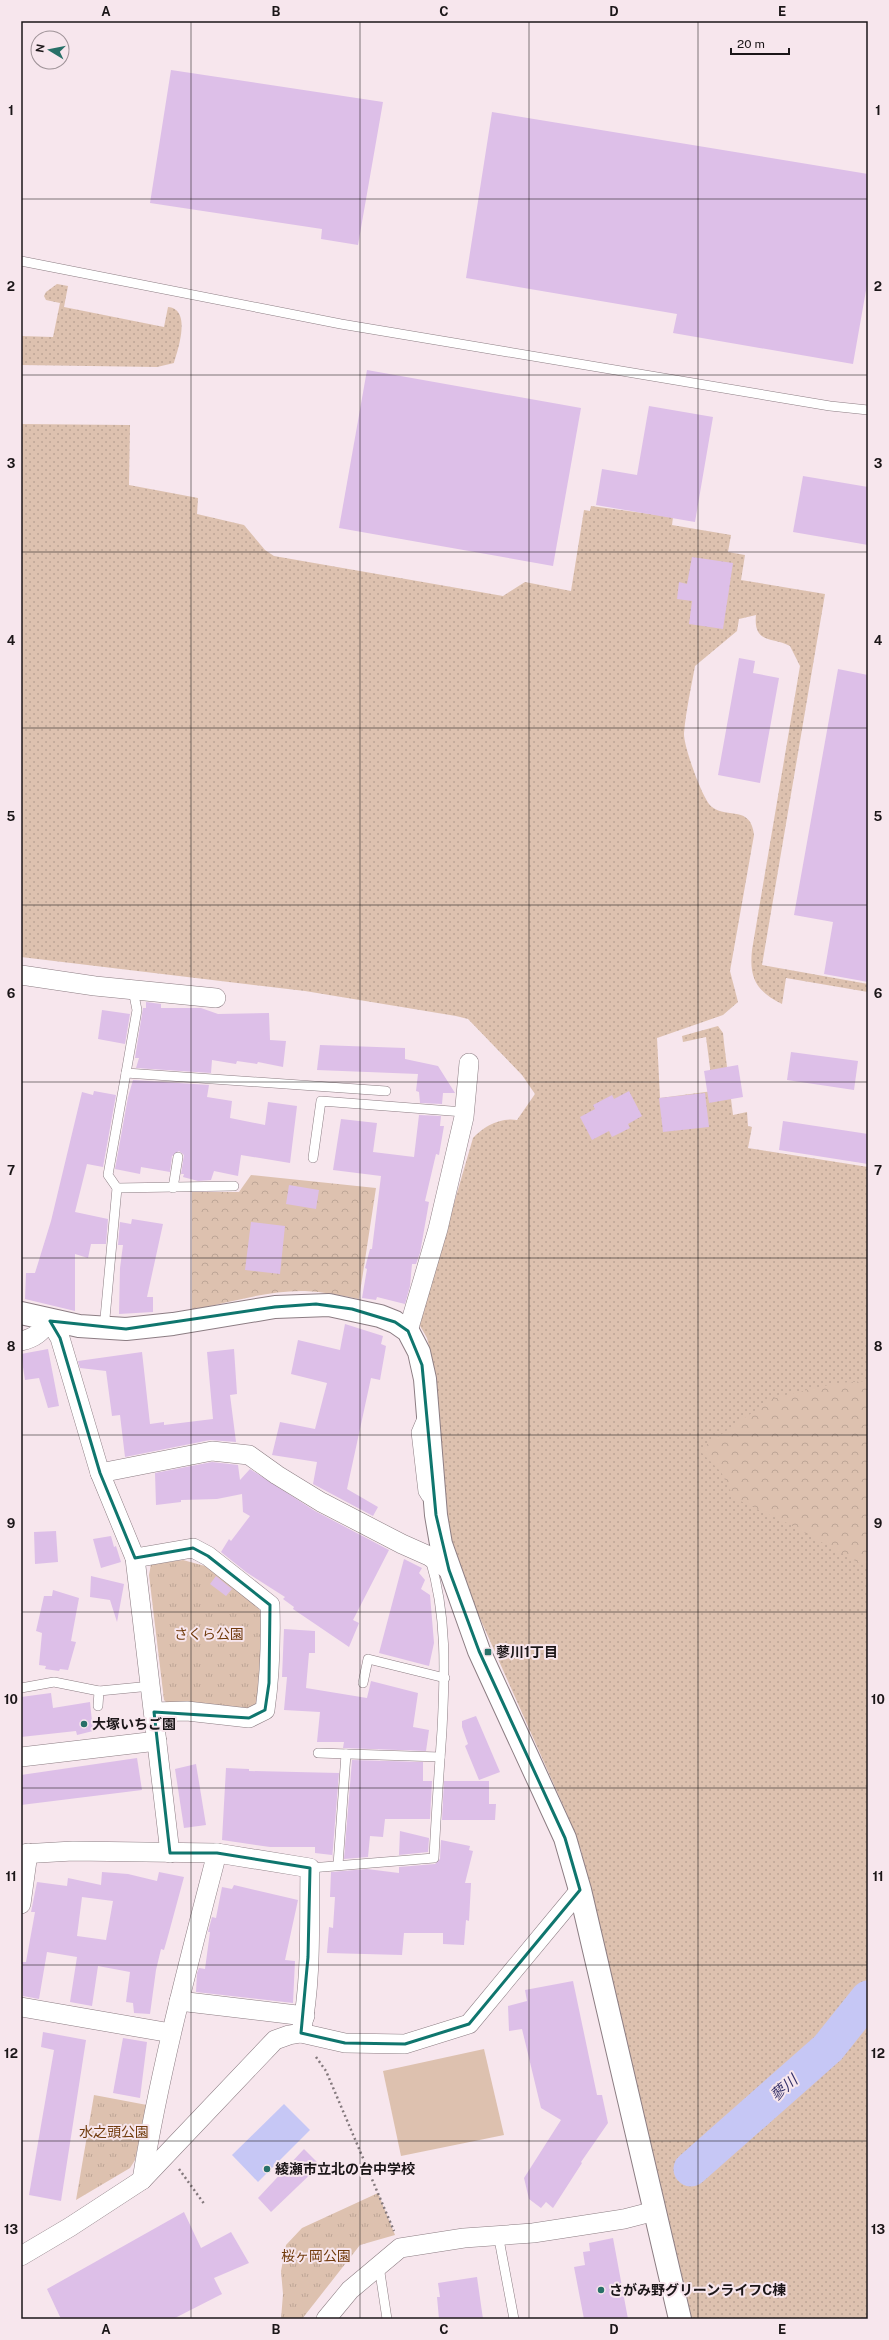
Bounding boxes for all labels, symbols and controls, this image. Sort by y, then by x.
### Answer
text: A [101,4,111,19]
text: B [272,4,281,19]
text: C [439,4,449,19]
text: D [609,4,619,19]
text: E [778,4,786,19]
north arrow [30,30,70,70]
scale bar [731,30,789,56]
text: 20 m [737,37,765,51]
text: N [33,43,47,54]
text: 1 [8,103,14,118]
text: 1 [875,103,881,118]
text: 2 [7,279,15,294]
text: 2 [874,279,882,294]
text: 3 [7,456,16,471]
text: 3 [874,456,883,471]
text: 4 [7,633,16,648]
text: 4 [874,633,883,648]
text: 5 [7,809,16,824]
text: 5 [874,809,883,824]
text: 6 [7,986,16,1001]
text: 6 [874,986,883,1001]
text: 7 [7,1163,15,1178]
text: 7 [874,1163,882,1178]
text: 8 [7,1339,16,1354]
text: 8 [874,1339,883,1354]
text: 9 [7,1516,15,1531]
text: 9 [874,1516,882,1531]
park label: さくら公園 [174,1626,244,1642]
place label: 蓼川1丁目 [496,1644,558,1660]
marker: 蓼川1丁目 [483,1647,493,1657]
text: 10 [4,1692,18,1707]
text: 10 [871,1692,885,1707]
place label: 大塚いちご園 [92,1716,176,1732]
marker: 大塚いちご園 [79,1719,89,1729]
text: 11 [5,1869,17,1884]
text: 11 [872,1869,884,1884]
text: 12 [4,2046,18,2061]
text: 12 [871,2046,885,2061]
water label: 蓼川 [767,2070,802,2104]
park label: 水之頭公園 [79,2124,149,2140]
place label: 綾瀬市立北の台中学校 [275,2161,415,2177]
marker: 綾瀬市立北の台中学校 [262,2164,272,2174]
text: 13 [4,2222,18,2237]
text: 13 [871,2222,885,2237]
park label: 桜ヶ岡公園 [281,2248,351,2264]
place label: さがみ野グリーンライフC棟 [609,2282,786,2298]
marker: さがみ野グリーンライフC棟 [596,2285,606,2295]
text: A [101,2322,111,2337]
text: B [272,2322,281,2337]
text: C [439,2322,449,2337]
text: D [609,2322,619,2337]
text: E [778,2322,786,2337]

